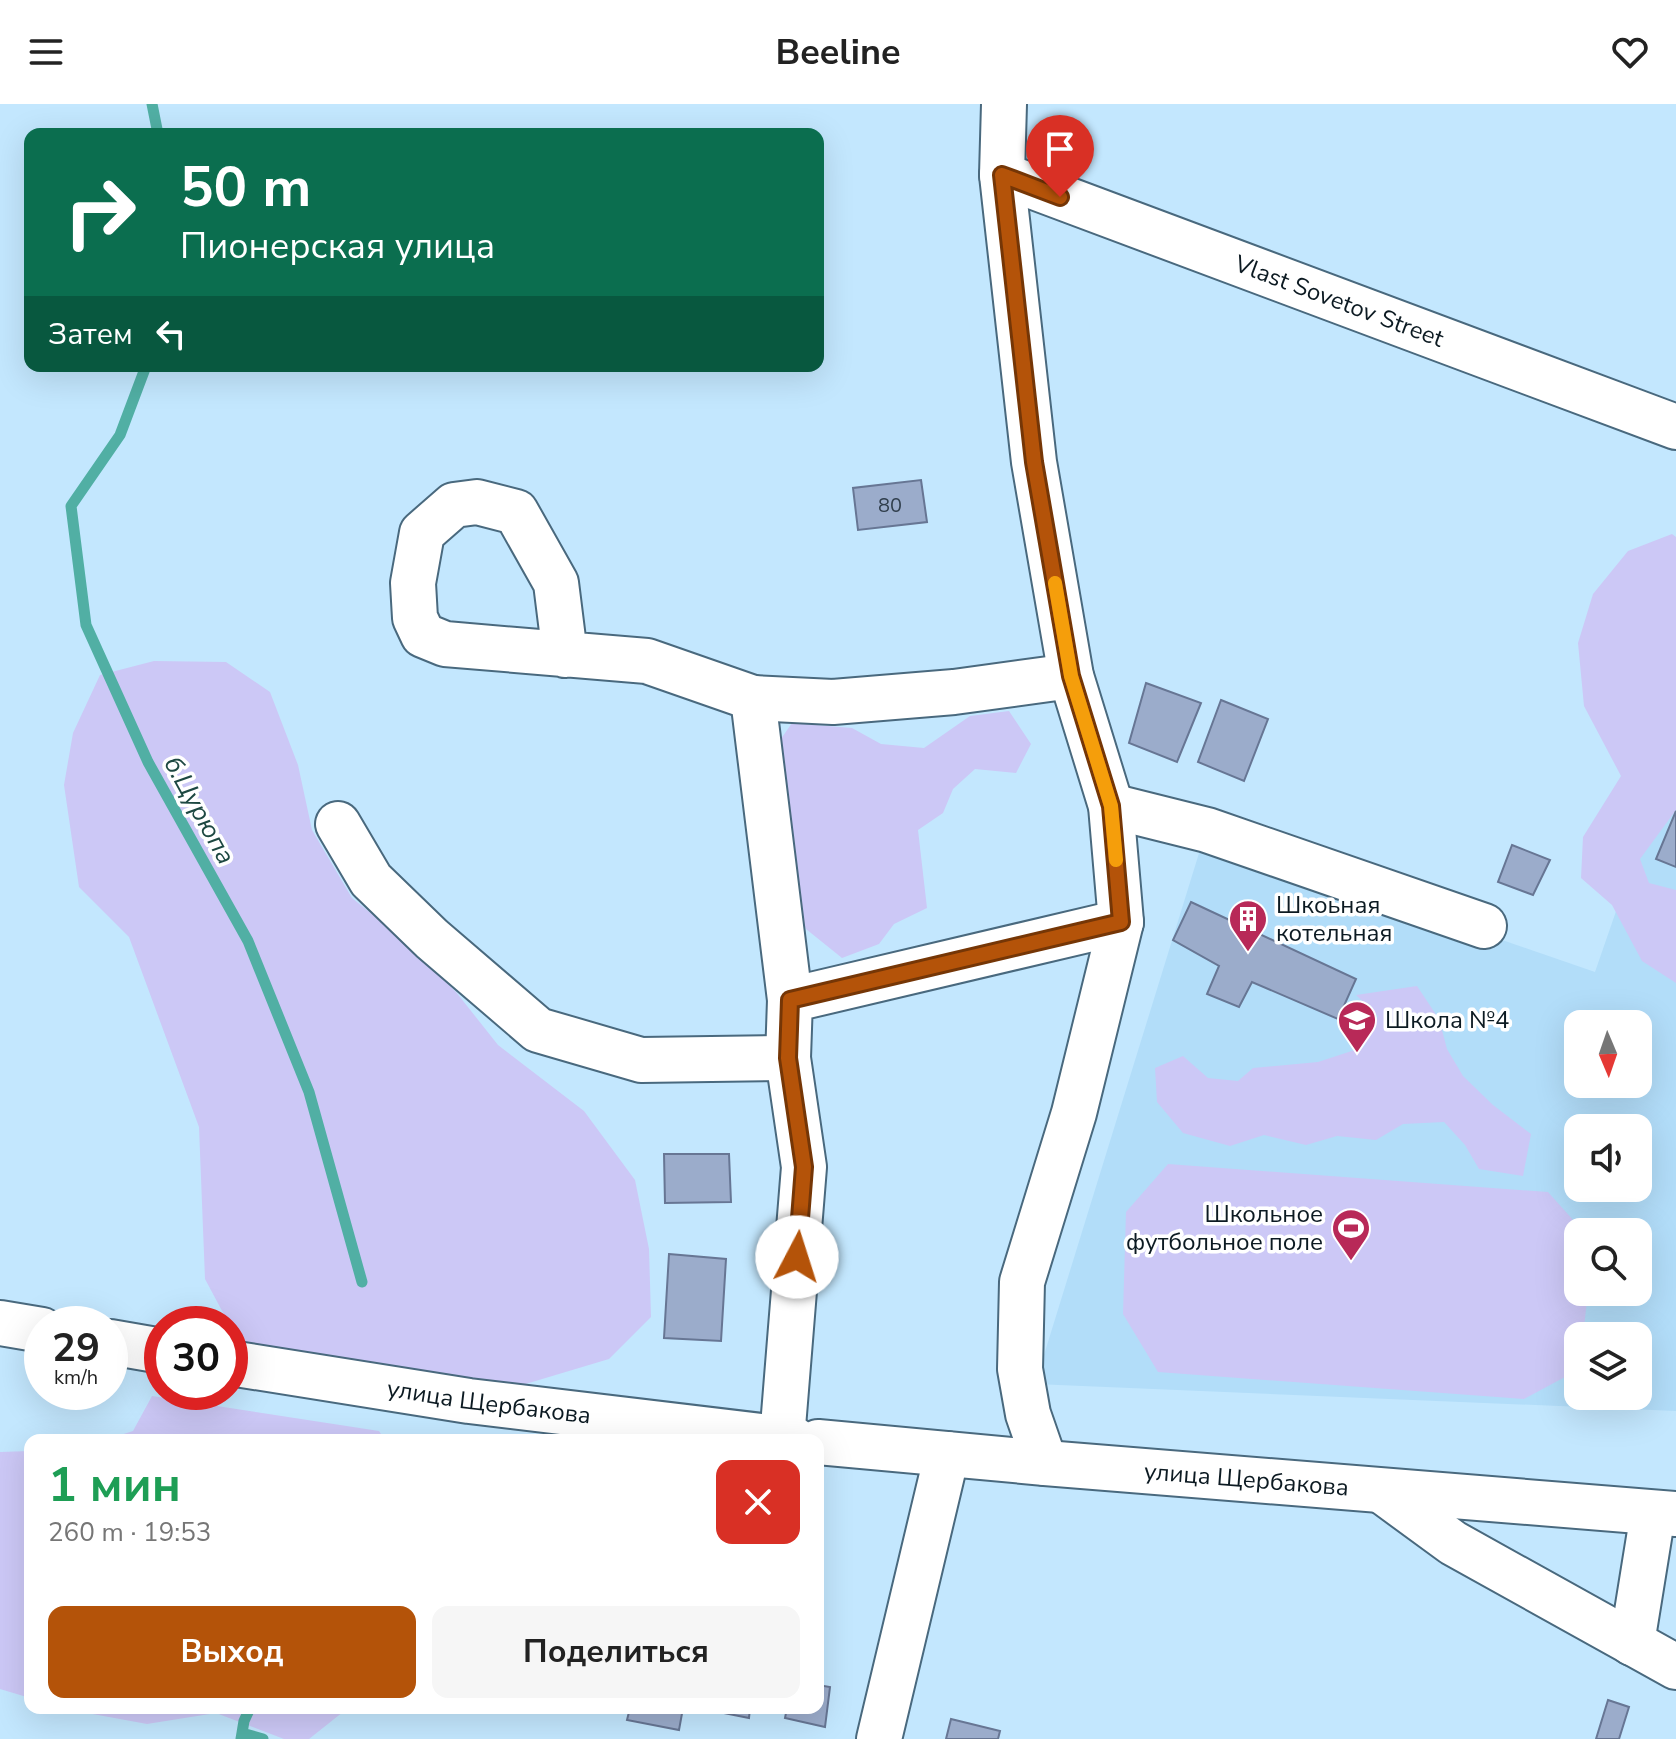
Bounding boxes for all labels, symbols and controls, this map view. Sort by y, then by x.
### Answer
text: Beeline [775,28,901,77]
icon: menu [24,30,68,74]
icon: heart [1608,30,1652,74]
pin [1026,115,1094,197]
icon: arrive [1038,127,1082,171]
text: 50 m [180,149,311,226]
icon: right [48,160,152,264]
text: Пионерская улица [180,222,495,271]
street label: Vlast Sovetov Street [1229,247,1449,355]
icon: left [149,312,193,356]
text: Затем [48,314,133,355]
house number: 80 [878,492,902,519]
water label: б.Цурюпа [156,750,244,871]
place label: Шкоьная котельная [1276,889,1392,949]
building icon: Шкоьная котельная [1227,898,1269,953]
school or university icon: Школа №4 [1336,999,1378,1054]
place label: Школа №4 [1385,1004,1509,1036]
north arrow [1564,1010,1652,1098]
map controls [1564,1010,1652,1410]
button: sound [1564,1114,1652,1202]
place label: Школьное футбольное поле [1126,1198,1323,1258]
sports icon: Школьное футбольное поле [1330,1207,1372,1262]
position arrow [755,1215,839,1299]
button: search [1564,1218,1652,1306]
speed limit sign: 30 [144,1306,248,1410]
text: 29 [52,1321,100,1375]
button: layers [1564,1322,1652,1410]
text: km/h [54,1364,98,1391]
street label: улица Щербакова [385,1372,593,1431]
text: 1 мин [48,1452,181,1518]
street label: улица Щербакова [1143,1455,1350,1503]
button: close [716,1460,800,1544]
text: 260 m · 19:53 [48,1515,211,1550]
button: Выход [48,1606,416,1698]
button: Поделиться [432,1606,800,1698]

